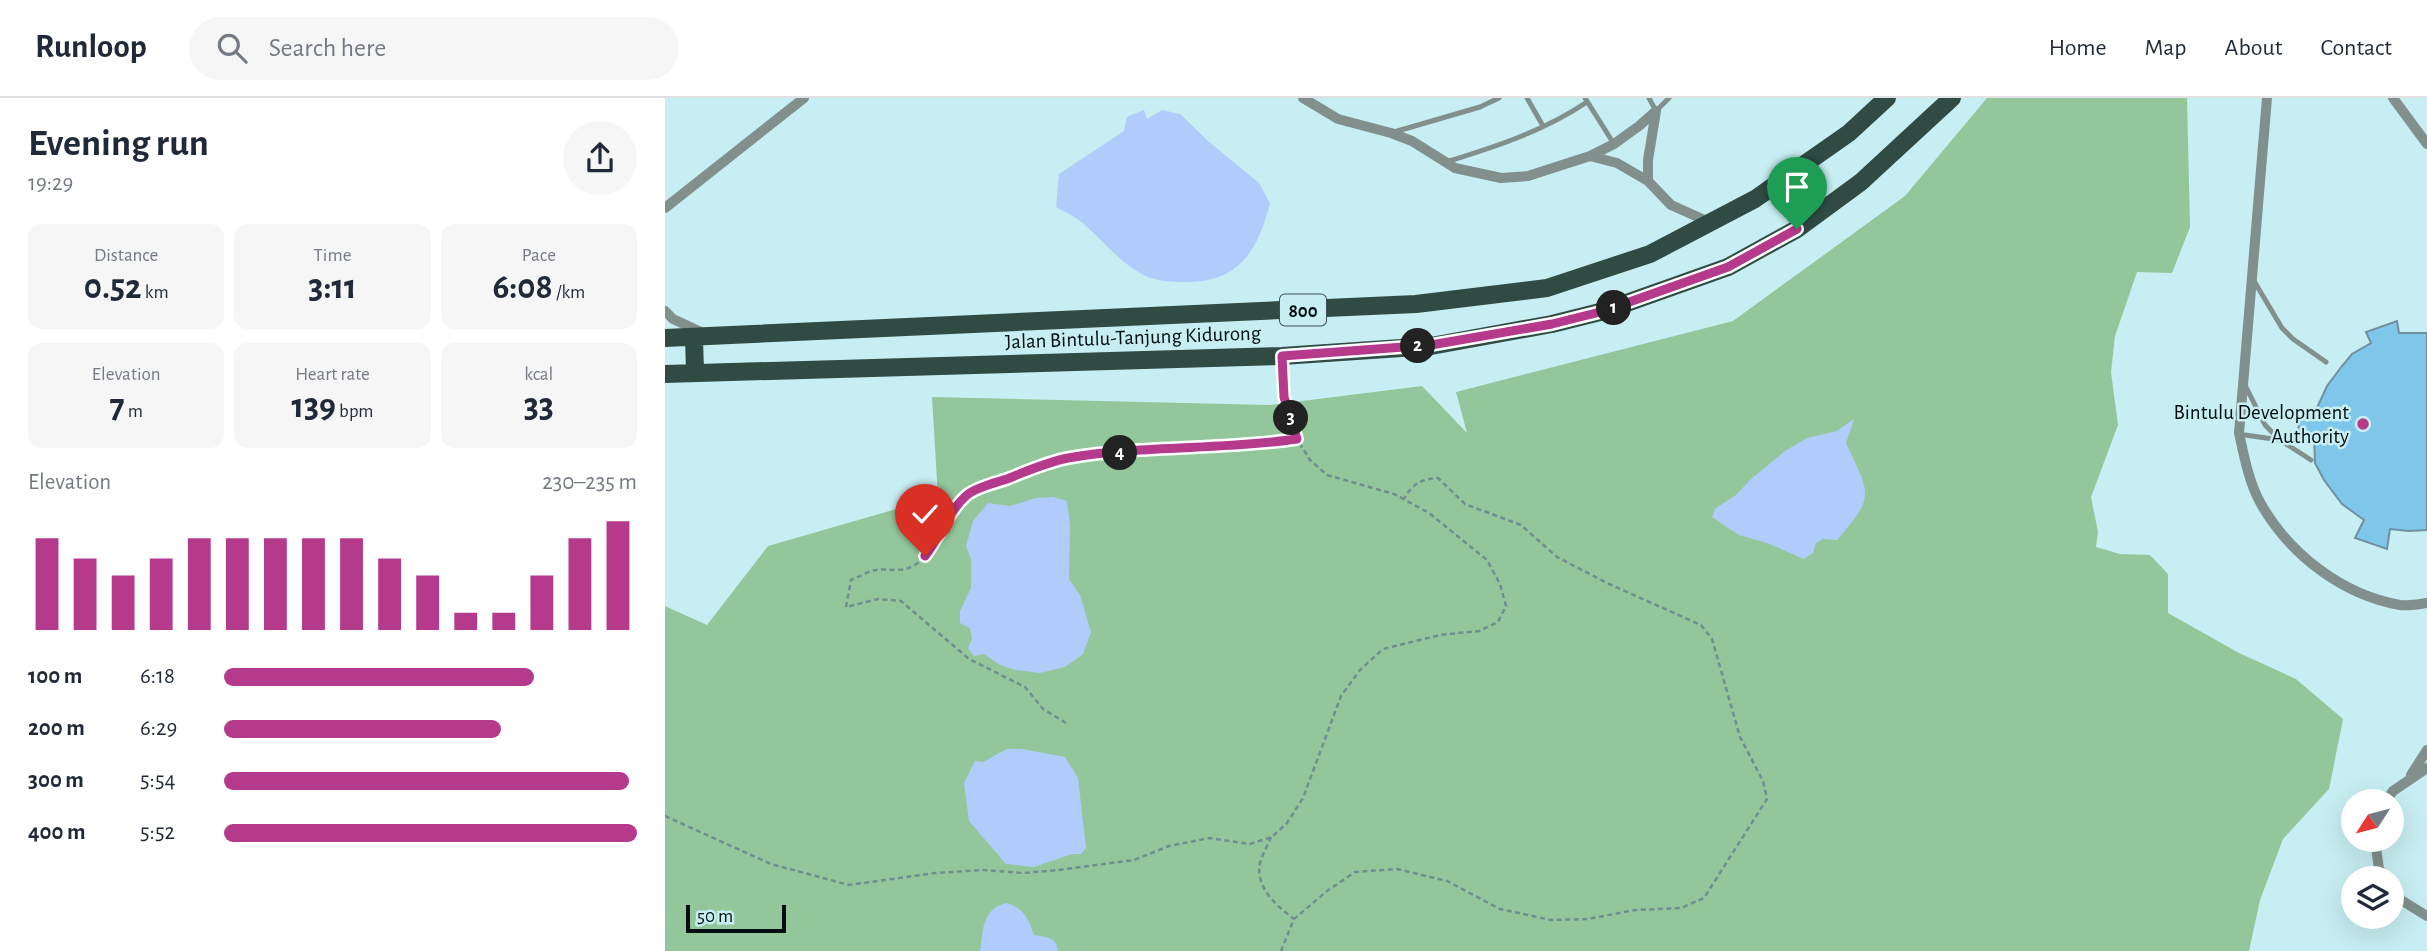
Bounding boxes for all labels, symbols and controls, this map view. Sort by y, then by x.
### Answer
search box [189,17,679,80]
icon: search [213,29,251,67]
text: Runloop [35,31,147,64]
text: Search here [269,35,386,61]
text: Home [2049,36,2107,60]
text: Map [2145,36,2187,60]
text: About [2225,36,2282,60]
text: Contact [2320,36,2392,60]
button: share [563,121,637,195]
text: Evening run [28,125,209,163]
pin [1767,157,1827,229]
icon: arrive [1778,168,1816,206]
text: 19:29 [28,172,73,195]
text: Distance [94,246,158,265]
text: Time [314,246,351,265]
text: Pace [522,246,556,265]
text: 0.52 [84,270,142,305]
text: 3:11 [308,270,357,305]
text: 6:08 [492,270,553,305]
text: km [142,283,169,302]
text: /km [553,283,585,302]
pin: 1 [1597,290,1632,326]
road number: 800 [1280,294,1326,326]
text: 1 [1610,298,1617,317]
street label: Jalan Bintulu-Tanjung Kidurong [1005,323,1262,352]
pin: 2 [1401,328,1435,364]
text: 2 [1413,336,1422,355]
text: Elevation [92,365,161,384]
text: Heart rate [295,365,370,384]
text: kcal [524,365,553,384]
text: 7 [109,389,125,424]
text: 139 [291,389,336,424]
text: 33 [524,389,554,424]
pin: 3 [1273,400,1309,436]
text: m [125,402,143,421]
text: bpm [336,402,374,421]
place label: Bintulu Development Authority [2174,402,2349,447]
text: 3 [1286,408,1295,427]
marker: Bintulu Development Authority [2355,416,2371,432]
pin: 4 [1103,436,1137,470]
text: 4 [1115,443,1124,462]
text: Elevation [28,471,111,494]
text: 230–235 m [542,471,637,494]
pin [895,484,955,556]
icon: check [906,495,944,533]
text: 100 m [28,665,82,688]
text: 6:18 [140,665,175,688]
text: 200 m [28,717,85,740]
text: 6:29 [140,717,177,740]
text: 300 m [28,769,84,792]
text: 5:54 [140,769,176,792]
north arrow [2341,789,2405,852]
map controls [2341,789,2404,929]
text: 400 m [28,821,86,844]
text: 5:52 [140,821,175,844]
button: layers [2341,866,2404,929]
scale bar [686,902,786,934]
text: 50 m [697,907,733,926]

